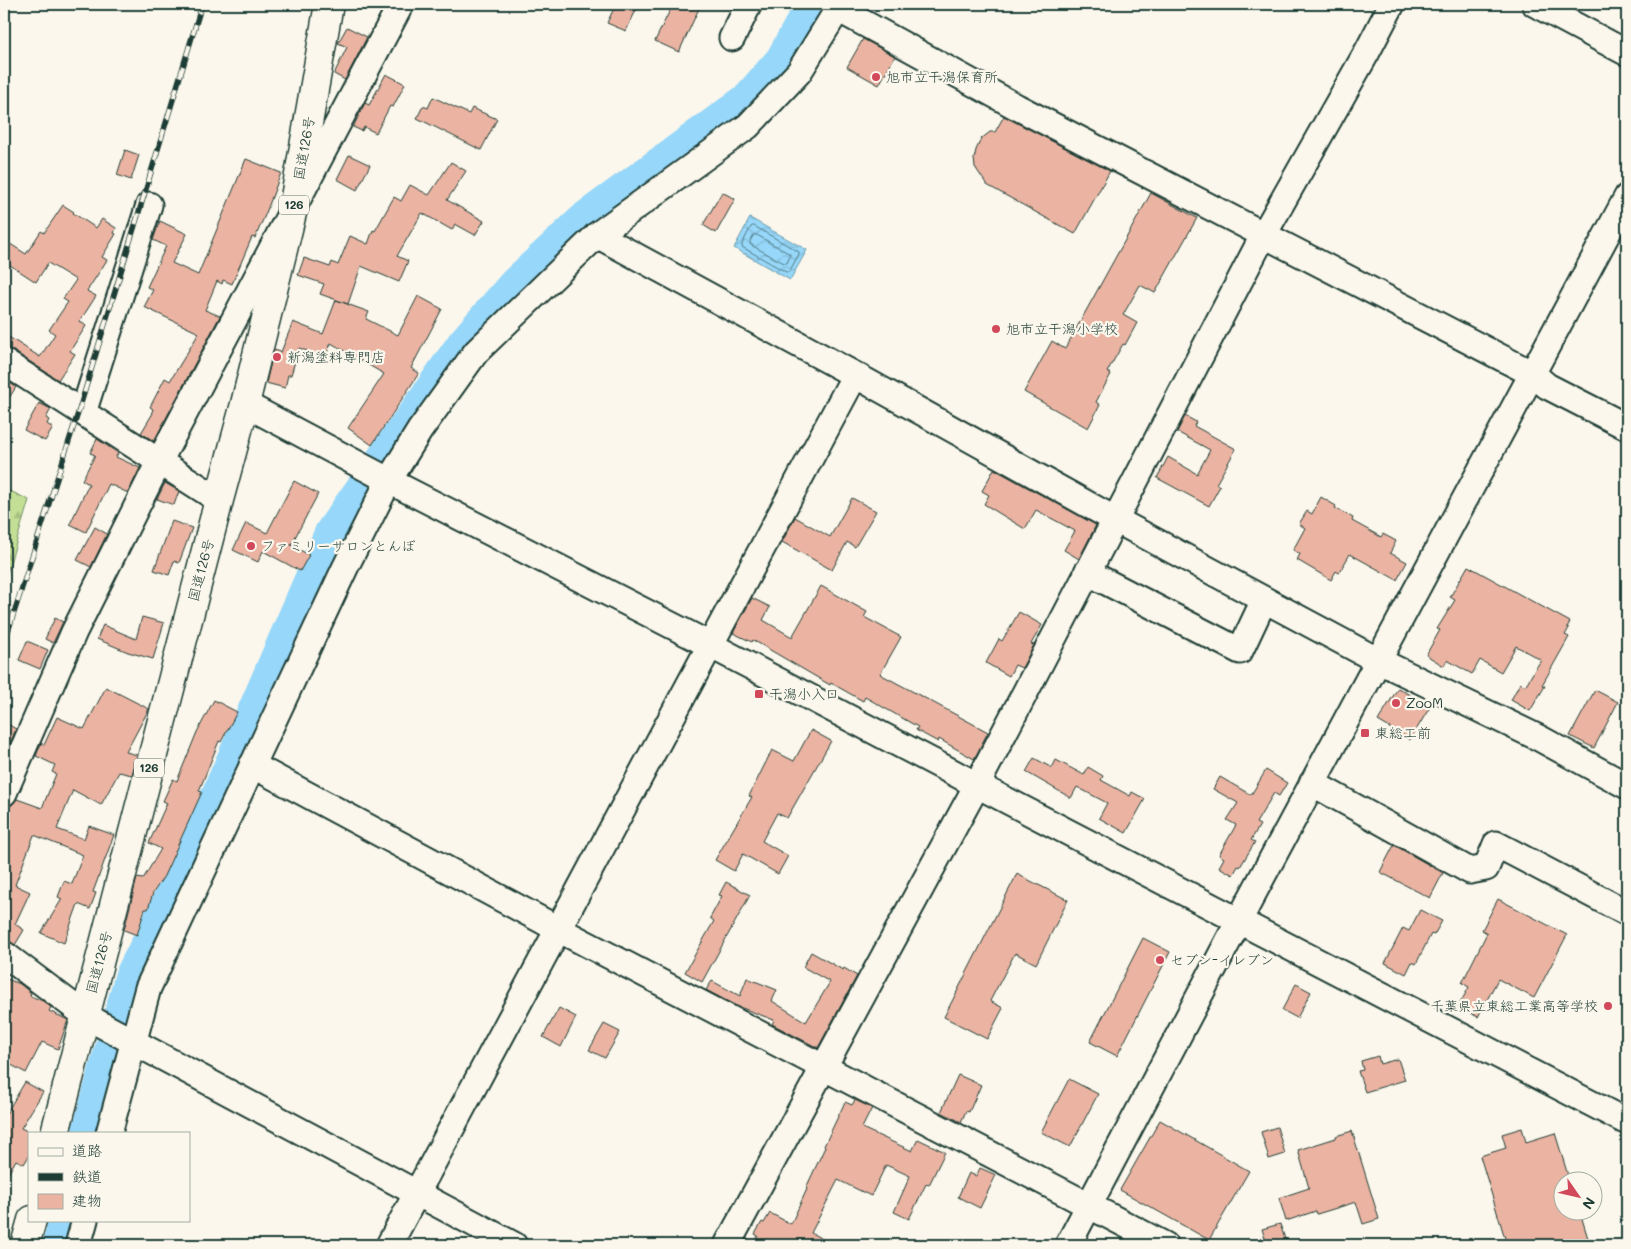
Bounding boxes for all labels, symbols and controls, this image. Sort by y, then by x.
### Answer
place label: 旭市立干潟保育所 [886,67,998,86]
marker: 旭市立干潟保育所 [870,71,882,83]
street label: 国道126号 [289,114,318,181]
road number: 126 [279,196,309,214]
place label: 旭市立干潟小学校 [1006,319,1118,338]
marker: 旭市立干潟小学校 [990,323,1002,335]
place label: 新潟塗料専門店 [287,347,385,366]
marker: 新潟塗料専門店 [271,351,283,363]
street label: 国道126号 [183,536,218,603]
place label: ファミリーサロンとんぼ [261,536,416,555]
marker: ファミリーサロンとんぼ [245,540,257,552]
place label: 干潟小入口 [769,684,839,703]
marker: 干潟小入口 [753,688,765,700]
place label: ZooM [1406,693,1443,712]
marker: ZooM [1390,697,1402,709]
place label: 東総工前 [1375,723,1431,742]
marker: 東総工前 [1359,727,1371,739]
road number: 126 [134,758,164,778]
street label: 国道126号 [81,928,116,995]
place label: セブン-イレブン [1170,950,1274,969]
marker: セブン-イレブン [1154,954,1166,966]
place label: 千葉県立東総工業高等学校 [1430,996,1598,1015]
marker: 千葉県立東総工業高等学校 [1602,1000,1614,1012]
legend [28,1132,190,1222]
text: 道路 [72,1140,102,1160]
text: 鉄道 [72,1166,102,1186]
north arrow [1554,1172,1604,1222]
text: 建物 [72,1190,102,1210]
text: N [1578,1194,1600,1213]

